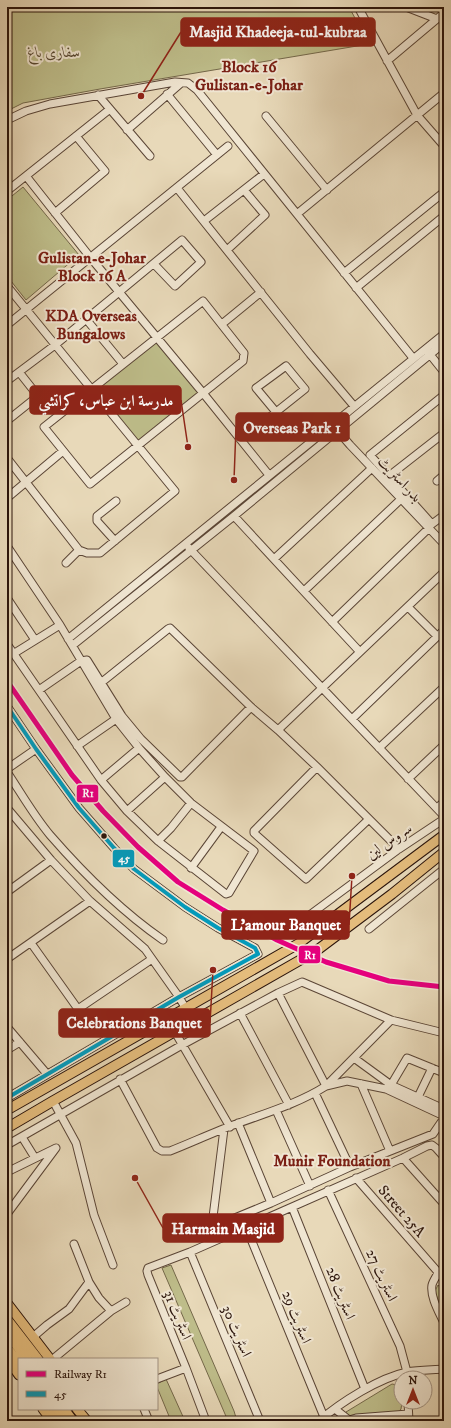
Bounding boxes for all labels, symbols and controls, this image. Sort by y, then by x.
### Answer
callout: Masjid Khadeeja-tul-kubraa [181,18,375,46]
text: Masjid Khadeeja-tul-kubraa [189,22,368,42]
park label: سفاری باغ [28,43,80,65]
district label: Block 16 Gulistan-e-Johar [195,57,304,95]
district label: Gulistan-e-Johar Block 16 A [38,248,147,286]
district label: KDA Overseas Bungalows [45,306,137,344]
callout: مدرسة ابن عباس، كراتشي [30,386,181,414]
text: مدرسة ابن عباس، كراتشي [39,391,173,416]
callout: Overseas Park 1 [236,413,349,441]
text: Overseas Park 1 [243,418,341,438]
street label: بدر اسٹریٹ [374,452,426,506]
line badge: R1 [76,784,99,803]
text: R1 [82,787,94,801]
street label: سروس لین [363,819,416,864]
unlabelled marker [99,831,109,841]
line badge: 45 [112,849,135,868]
text: 45 [117,852,130,866]
callout: L'amour Banquet [222,911,349,939]
text: L'amour Banquet [231,915,342,936]
line badge: R1 [298,945,321,964]
text: R1 [304,949,316,963]
callout: Celebrations Banquet [59,1009,210,1037]
text: Celebrations Banquet [66,1013,203,1034]
district label: Munir Foundation [273,1151,391,1171]
street label: Street 25A [374,1181,430,1242]
callout: Harmain Masjid [163,1214,283,1242]
text: Harmain Masjid [171,1219,276,1239]
street label: اسٹریٹ 27 [361,1246,402,1304]
street label: اسٹریٹ 28 [321,1264,360,1322]
street label: اسٹریٹ 31 [159,1288,196,1343]
street label: اسٹریٹ 29 [277,1288,316,1346]
street label: اسٹریٹ 30 [217,1303,256,1360]
legend [18,1358,158,1410]
text: Railway R1 [54,1367,107,1382]
north arrow [393,1370,433,1410]
text: N [408,1374,418,1388]
text: 45 [54,1387,67,1402]

